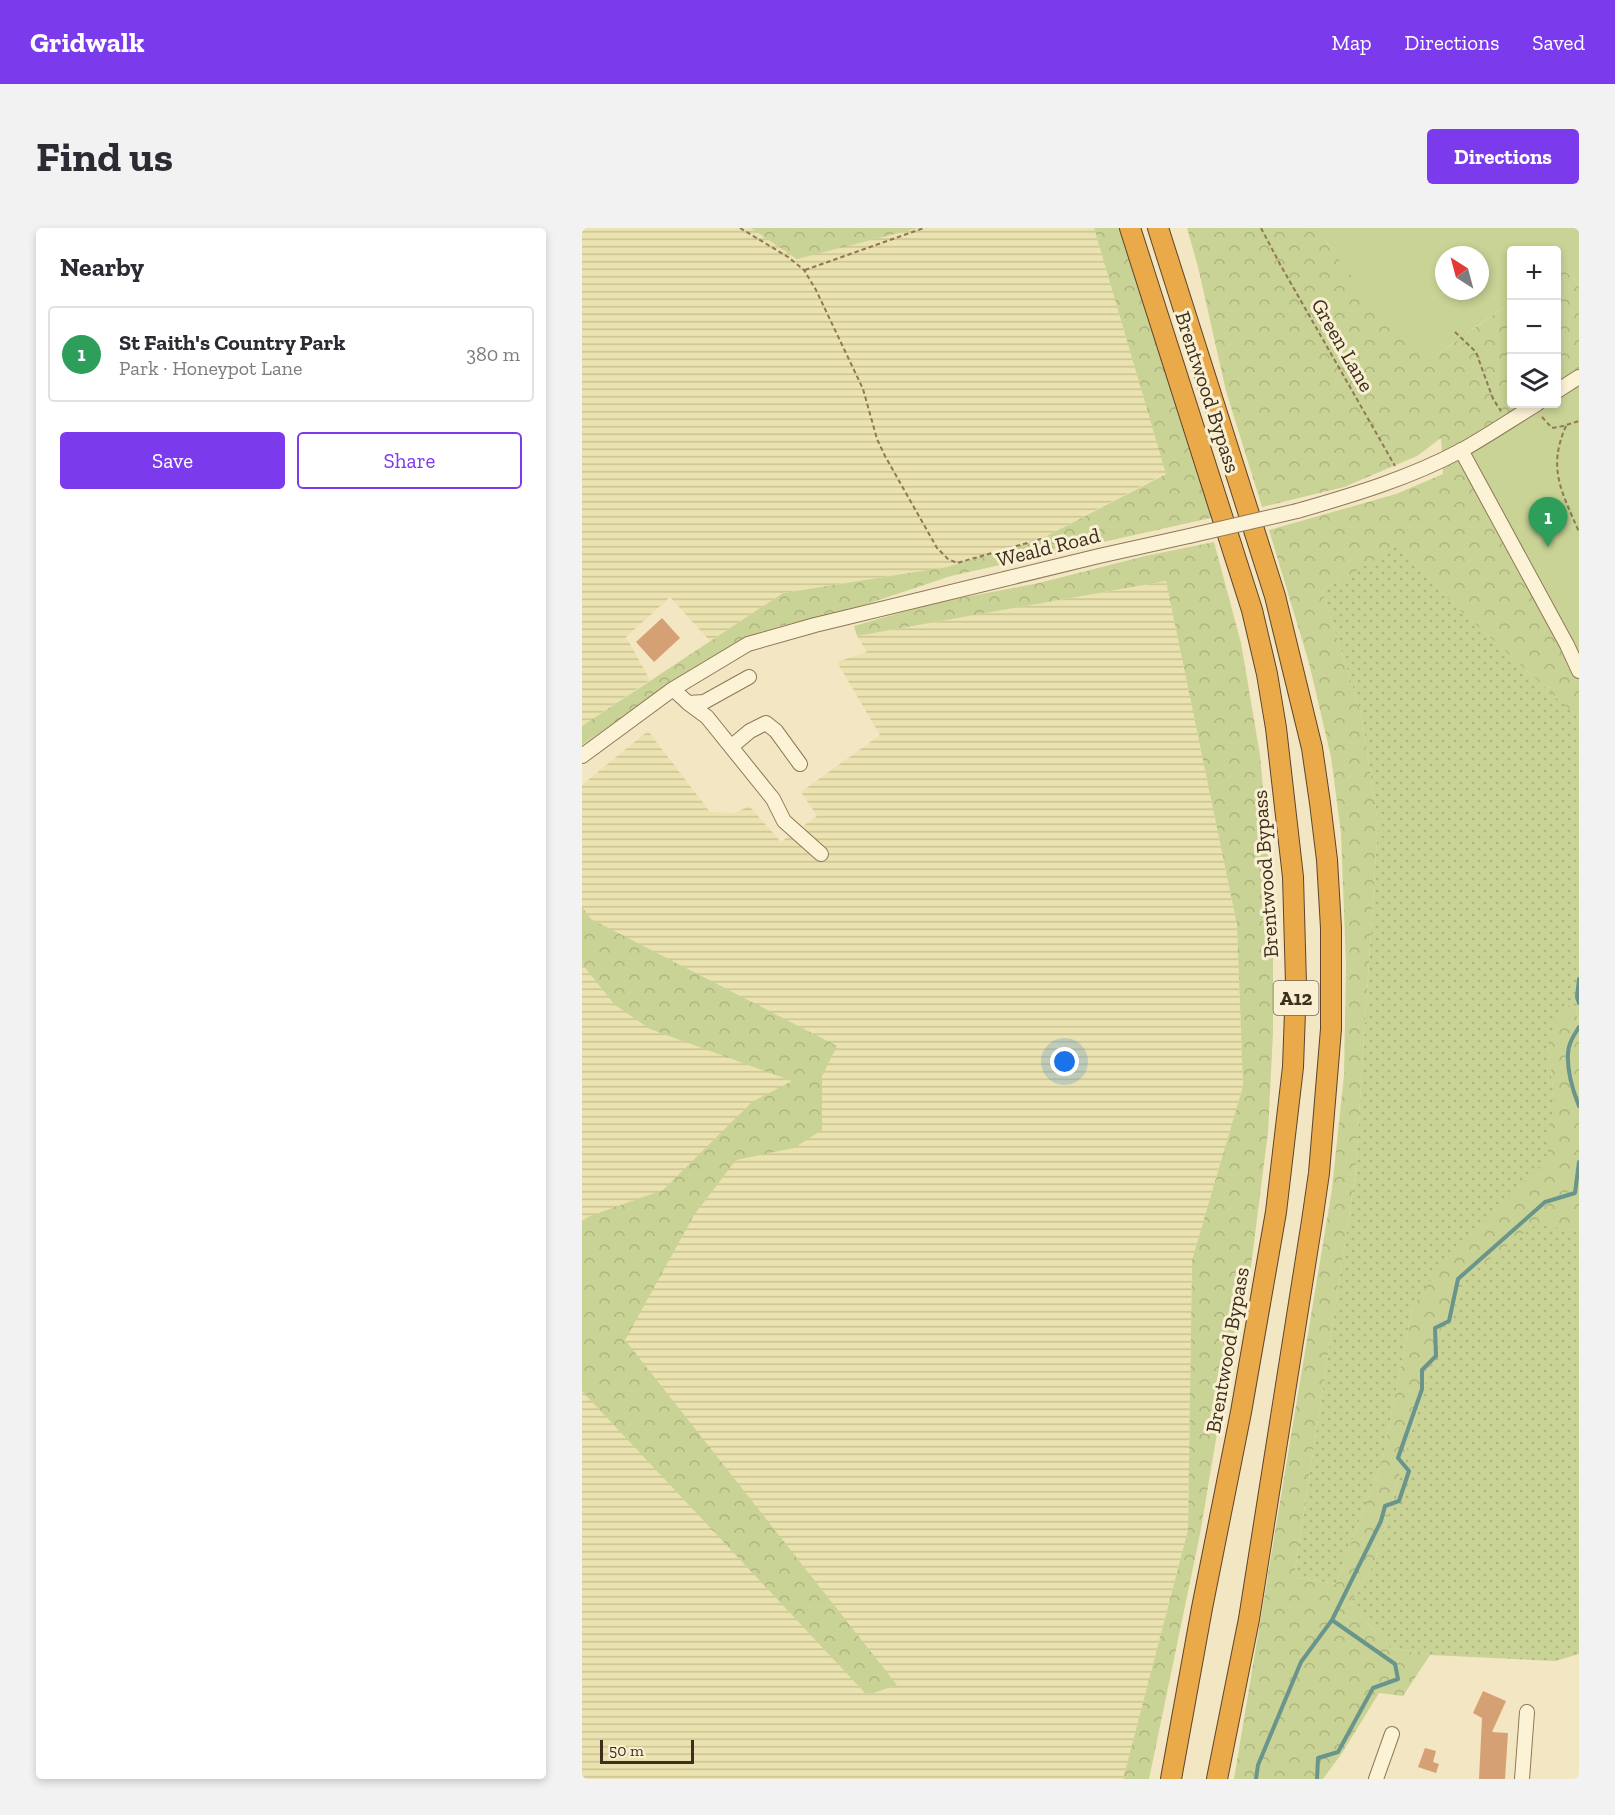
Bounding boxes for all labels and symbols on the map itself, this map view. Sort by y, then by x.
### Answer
north arrow [1435,246,1489,300]
street label: Green Lane [1306,294,1380,396]
street label: Brentwood Bypass [1170,308,1246,476]
pin: 1 [1528,498,1568,547]
street label: Weald Road [994,522,1103,572]
street label: Brentwood Bypass [1247,789,1283,959]
road number: A12 [1274,981,1318,1015]
your location [1050,1047,1079,1076]
street label: Brentwood Bypass [1200,1265,1254,1435]
scale bar [600,1737,694,1764]

